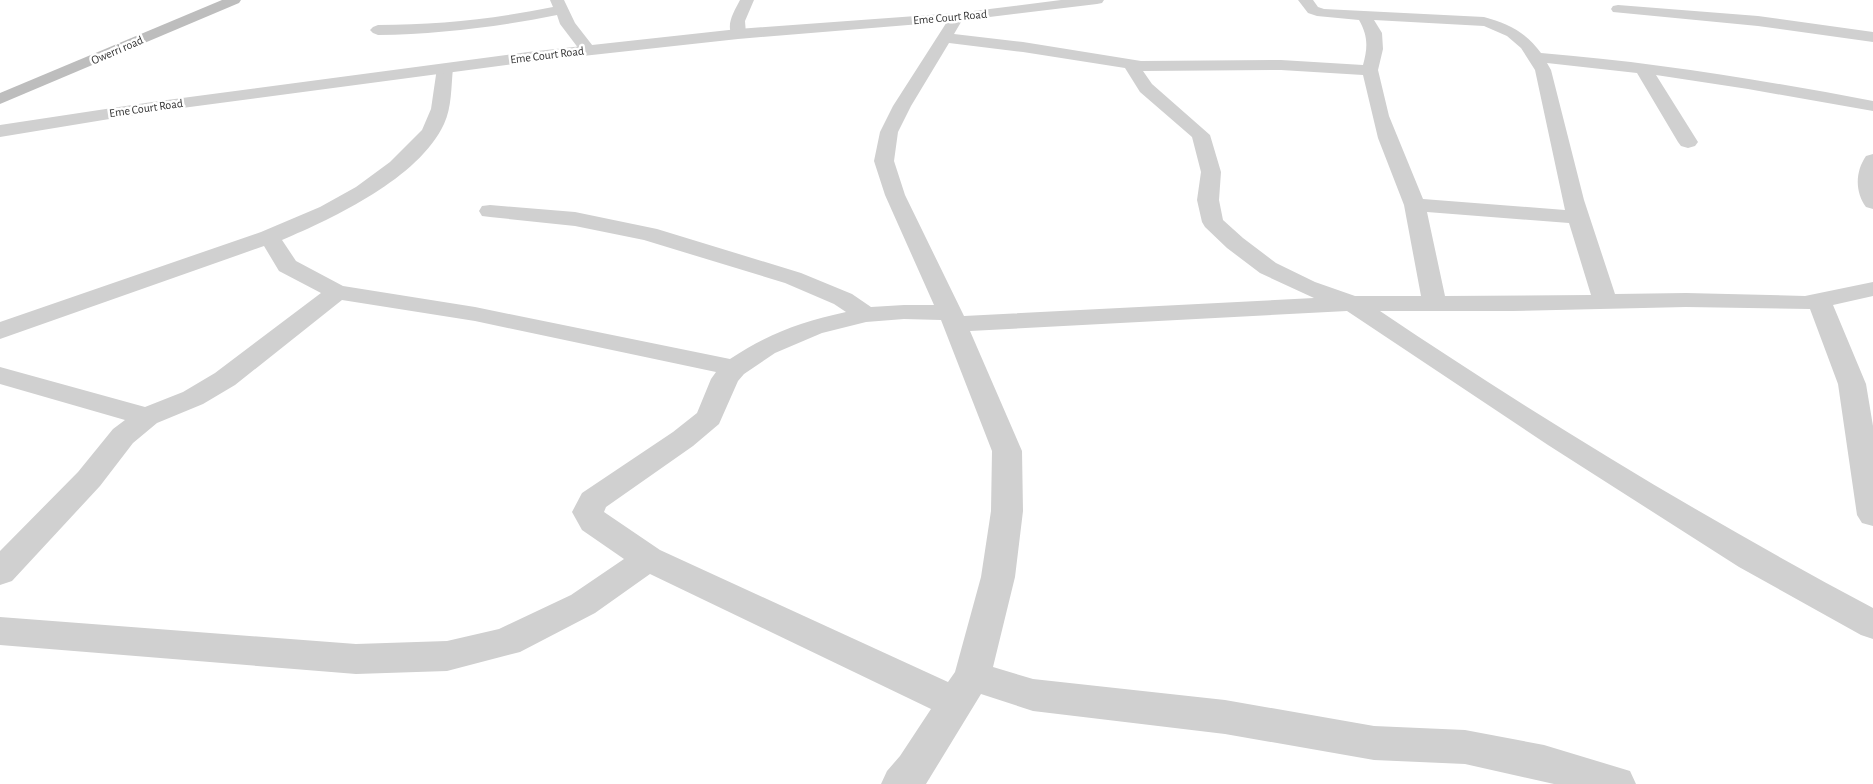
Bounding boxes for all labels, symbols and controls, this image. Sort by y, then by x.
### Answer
street label: Eme Court Road [913,8,987,26]
street label: Owerri road [89,34,145,66]
street label: Eme Court Road [509,45,585,65]
street label: Eme Court Road [108,97,184,119]

